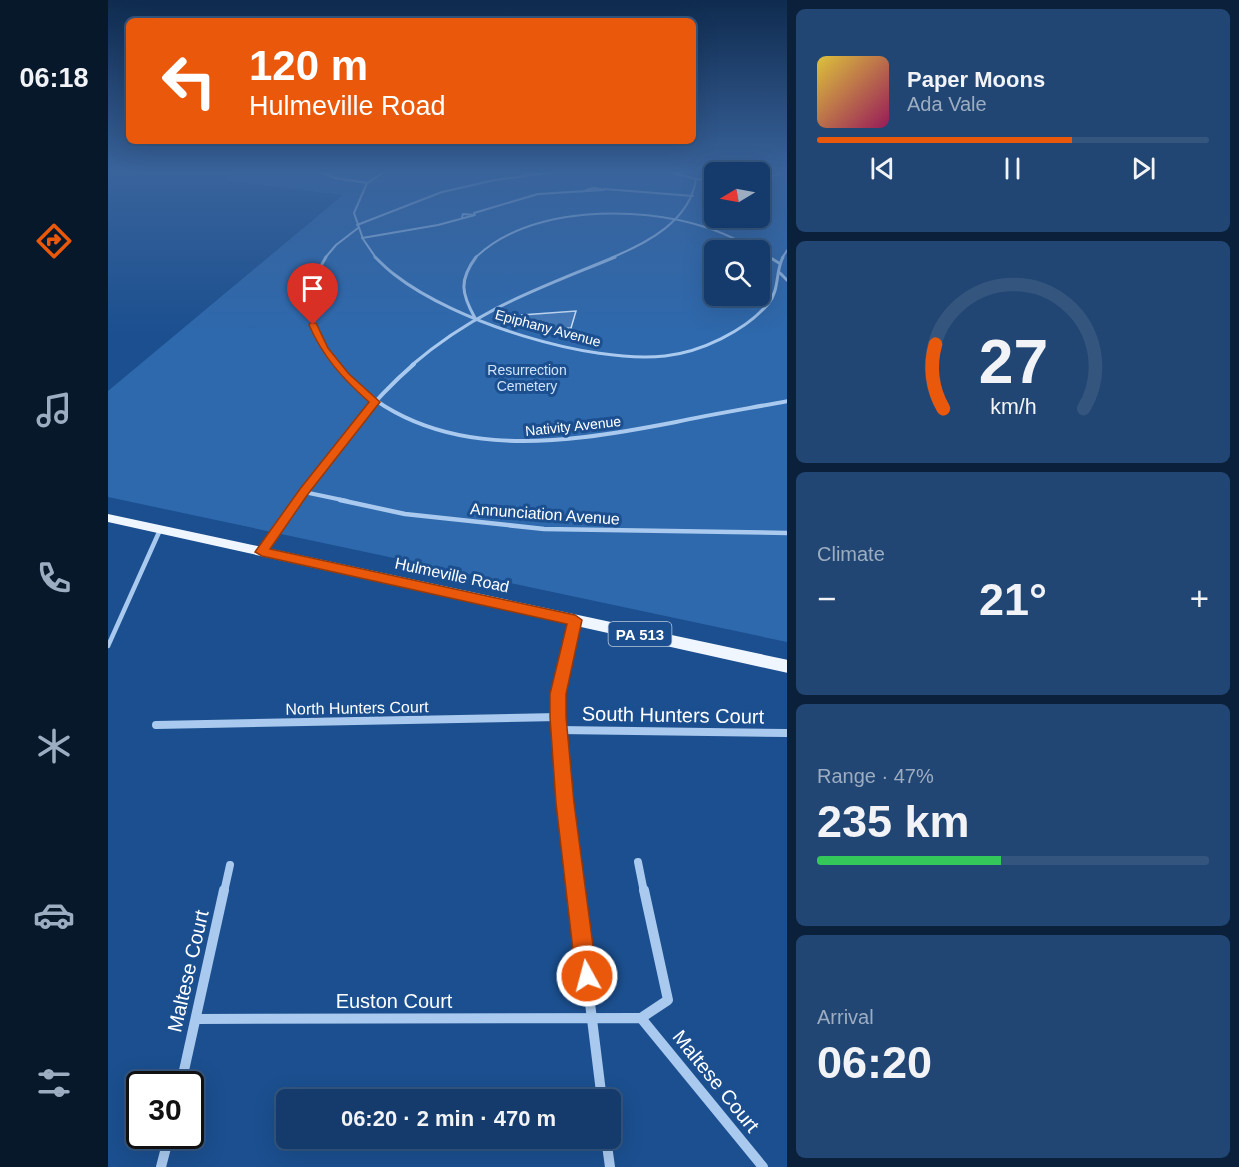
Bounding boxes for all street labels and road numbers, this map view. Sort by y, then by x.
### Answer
street label: Epiphany Avenue [493,306,603,350]
street label: Nativity Avenue [524,413,622,439]
street label: Annunciation Avenue [470,500,621,528]
street label: Hulmeville Road [393,555,511,595]
road number: PA 513 [608,622,672,646]
street label: North Hunters Court [285,698,429,718]
street label: South Hunters Court [582,702,765,728]
street label: Maltese Court [163,907,213,1034]
street label: Euston Court [336,990,453,1012]
street label: Maltese Court [668,1026,764,1137]

